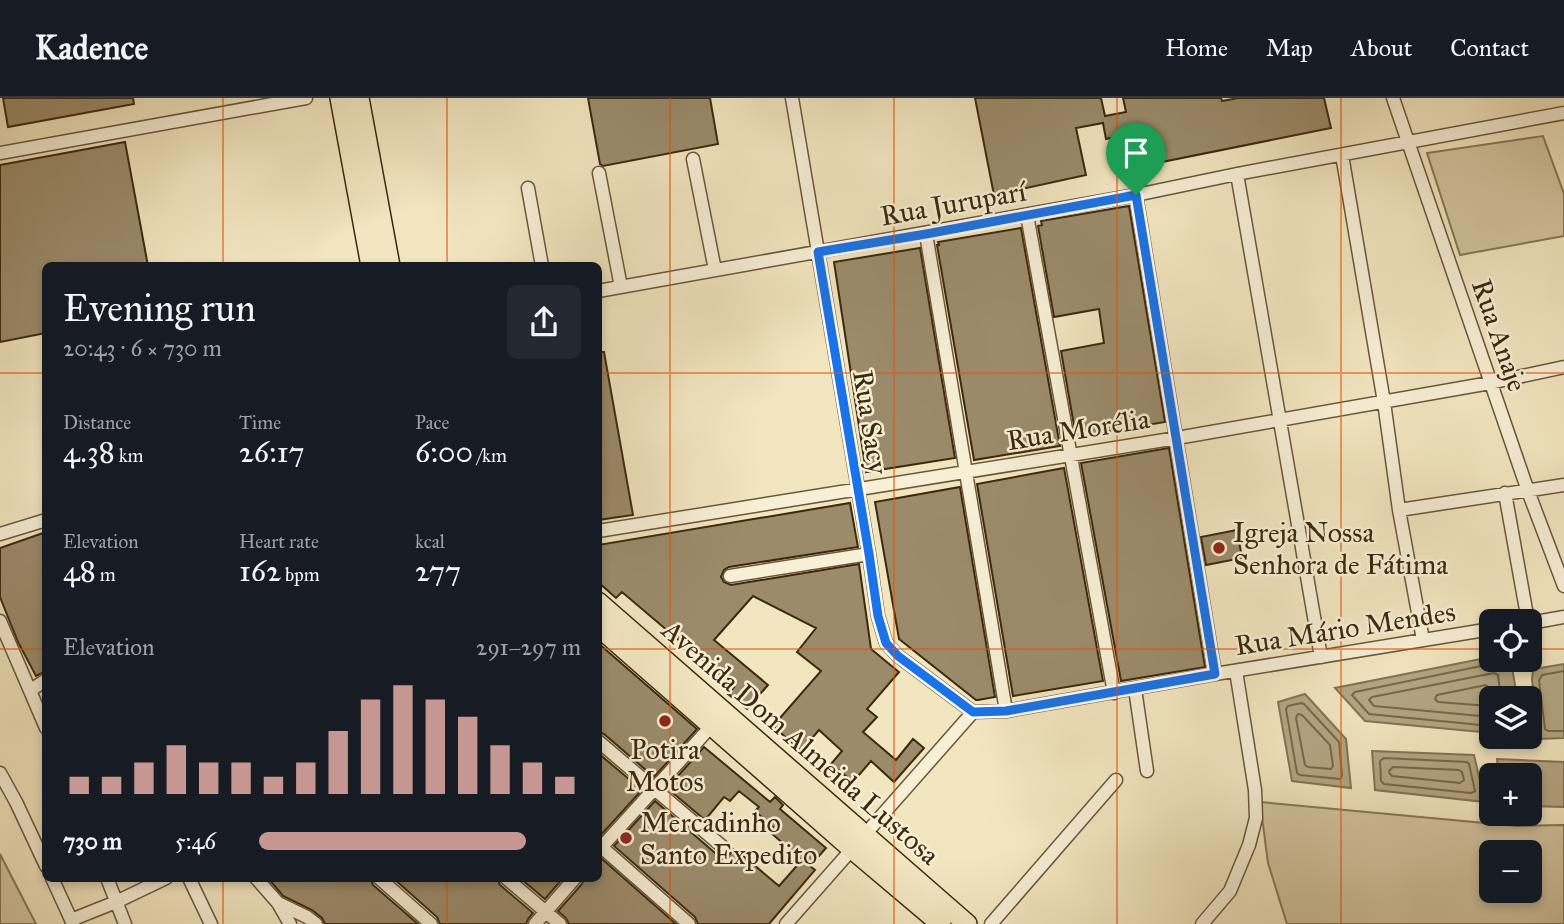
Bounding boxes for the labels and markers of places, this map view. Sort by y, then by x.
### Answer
pin [1106,123,1166,195]
place label: Igreja Nossa Senhora de Fátima [1233,515,1448,582]
marker: Igreja Nossa Senhora de Fátima [1211,540,1227,556]
marker: Potira Motos [657,713,673,729]
place label: Potira Motos [626,732,704,799]
place label: Mercadinho Santo Expedito [640,805,817,872]
marker: Mercadinho Santo Expedito [618,830,634,846]

